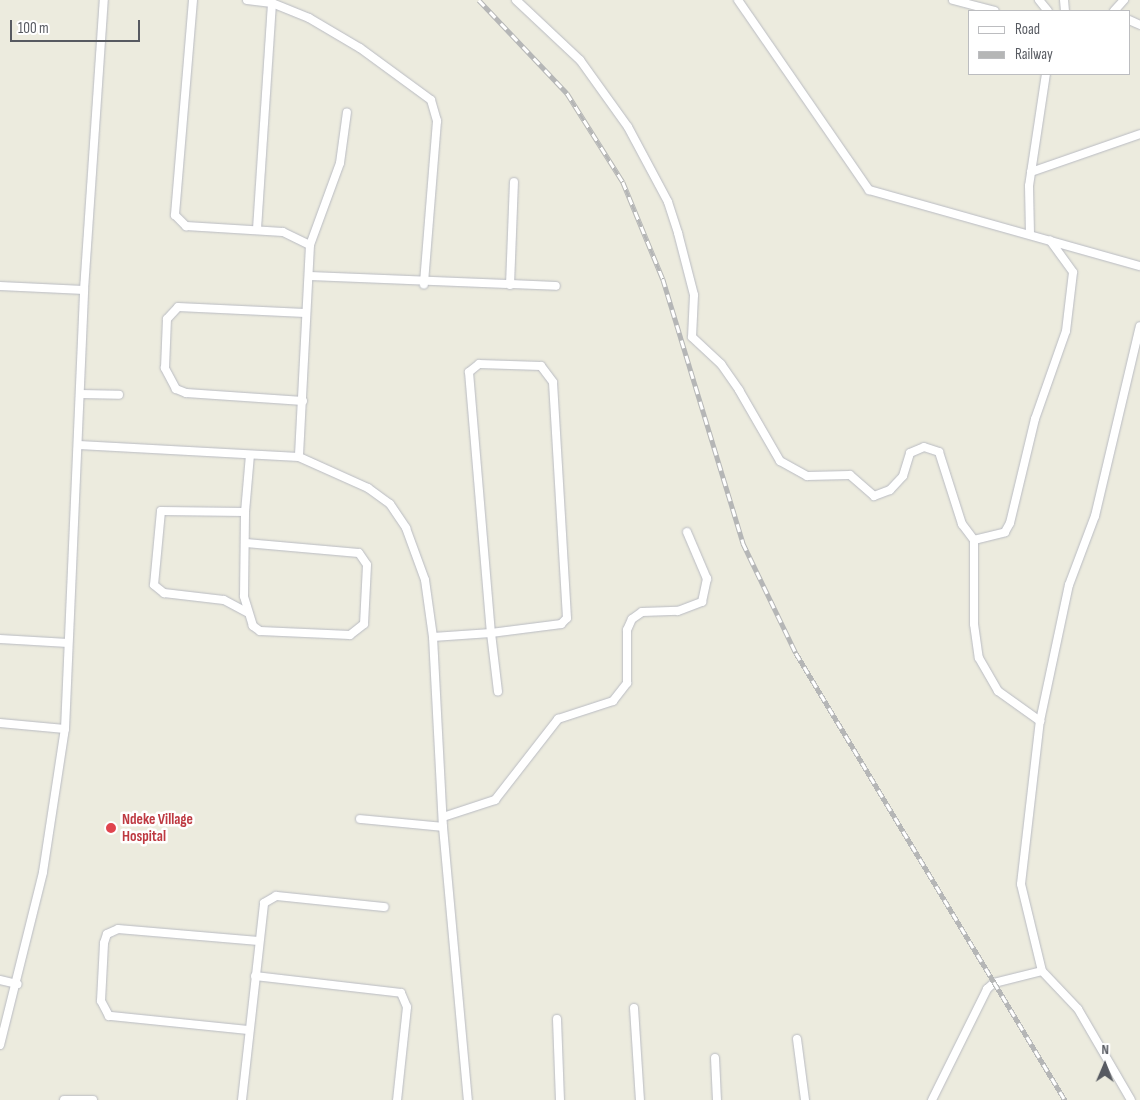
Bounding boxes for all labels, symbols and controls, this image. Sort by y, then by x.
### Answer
scale bar [12,10,142,42]
legend [968,10,1130,75]
text: 100 m [18,19,49,38]
text: Road [1015,20,1040,39]
text: Railway [1015,45,1053,64]
place label: Ndeke Village Hospital [122,810,193,845]
marker: Ndeke Village Hospital [104,821,118,835]
north arrow [1080,1040,1130,1090]
text: N [1101,1041,1109,1058]

